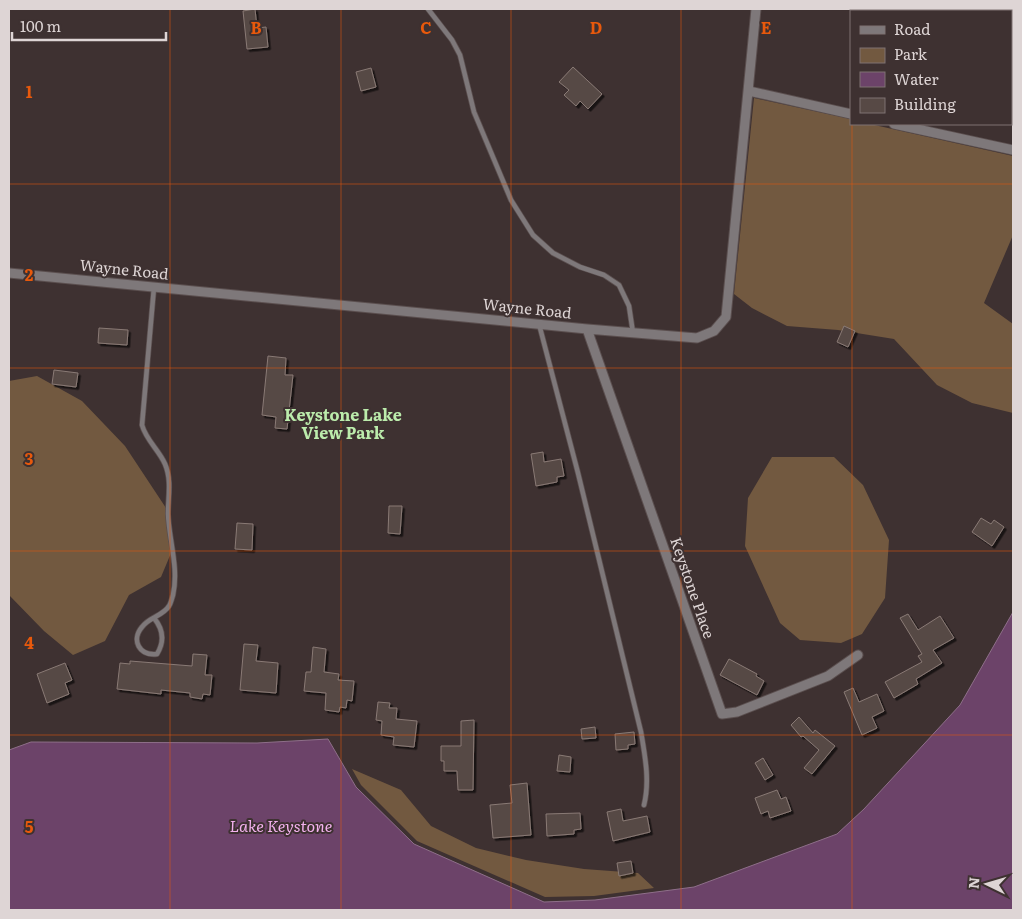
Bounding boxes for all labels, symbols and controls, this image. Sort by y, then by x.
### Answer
scale bar [12,10,166,42]
legend [850,10,1012,125]
text: 100 m [20,14,61,37]
text: B [250,15,262,39]
text: C [420,15,432,39]
text: D [590,15,602,39]
text: E [761,15,772,39]
text: Road [894,17,930,40]
text: Park [894,42,928,65]
text: Water [894,67,939,90]
text: 1 [26,79,33,103]
text: Building [894,92,956,115]
street label: Wayne Road [79,252,170,285]
text: 2 [25,262,34,286]
street label: Wayne Road [482,291,573,324]
district label: Keystone Lake View Park [284,402,402,444]
text: 3 [25,446,34,470]
street label: Keystone Place [665,534,722,642]
text: 4 [24,630,34,654]
water label: Lake Keystone [230,813,332,837]
text: 5 [25,814,34,838]
north arrow [962,859,1012,909]
text: N [963,876,984,890]

